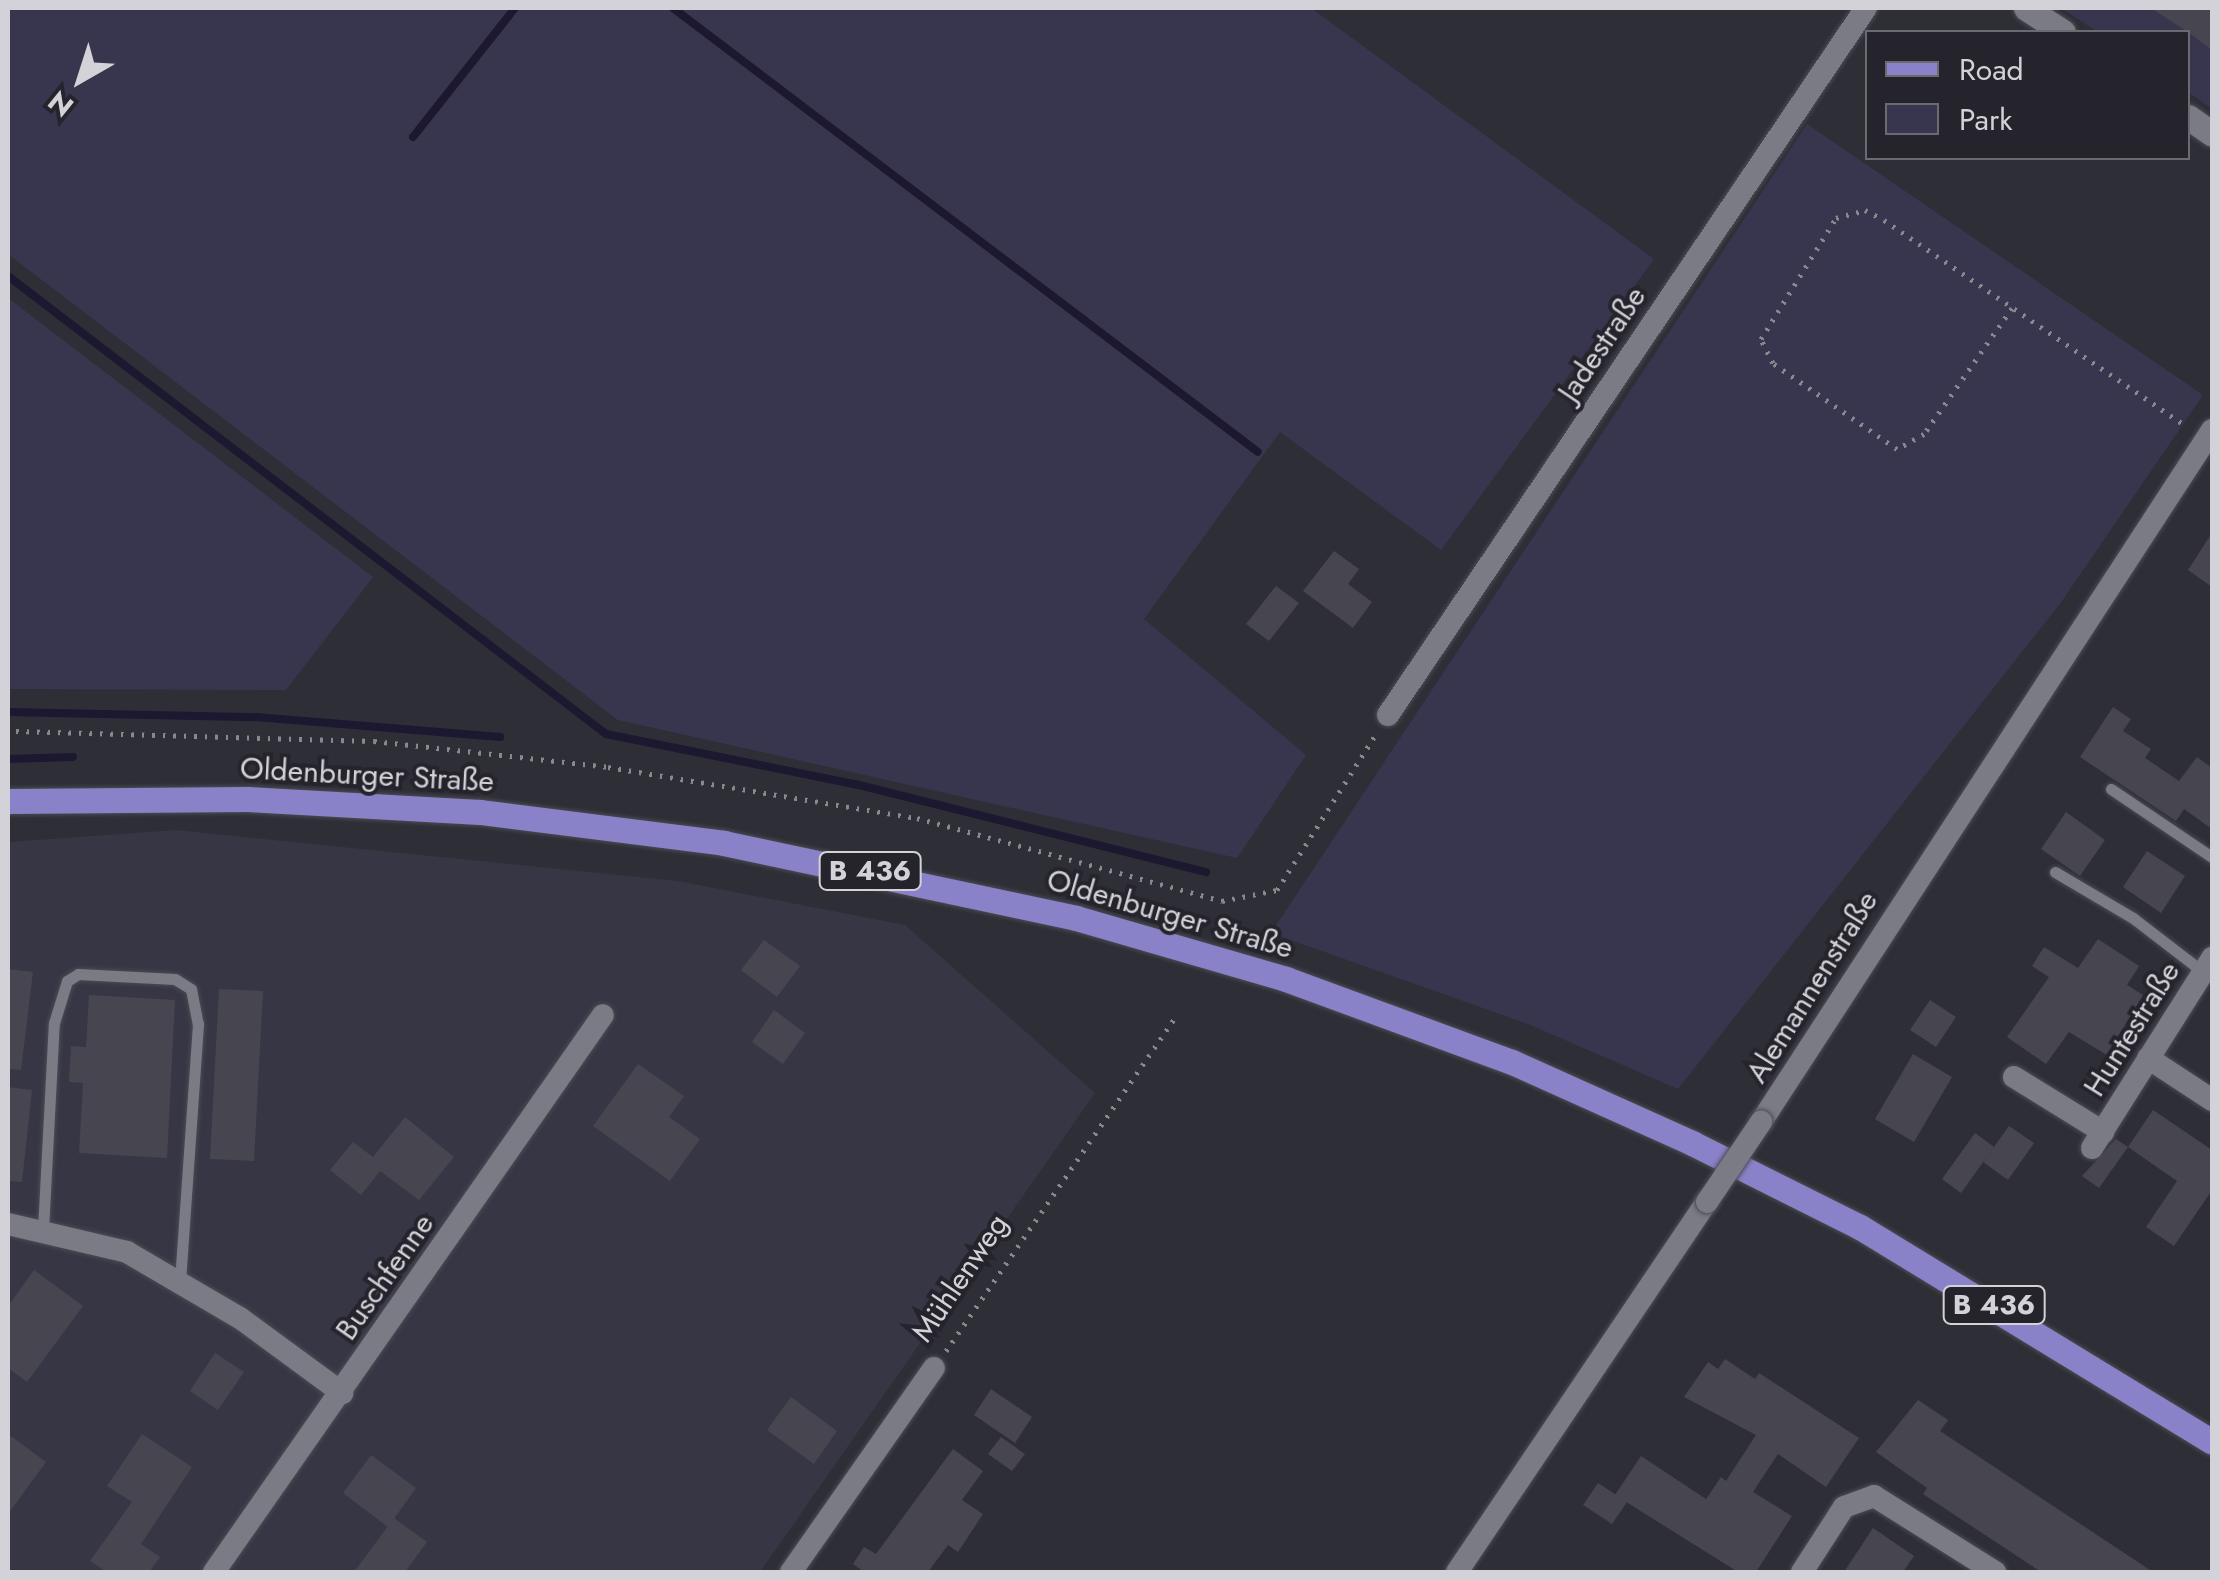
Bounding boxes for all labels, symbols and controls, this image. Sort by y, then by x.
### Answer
north arrow [30,30,130,130]
legend [1865,30,2190,160]
text: Road [1959,48,2024,91]
text: N [39,81,82,127]
text: Park [1959,98,2012,141]
street label: Jadestraße [1551,280,1653,408]
street label: Oldenburger Straße [239,750,495,800]
road number: B 436 [818,848,922,894]
street label: Oldenburger Straße [1043,862,1297,966]
street label: Alemannenstraße [1739,885,1885,1089]
street label: Huntestraße [2076,955,2188,1103]
street label: Buschfenne [328,1207,442,1347]
street label: Mühlenweg [904,1207,1016,1349]
road number: B 436 [1942,1282,2046,1328]

